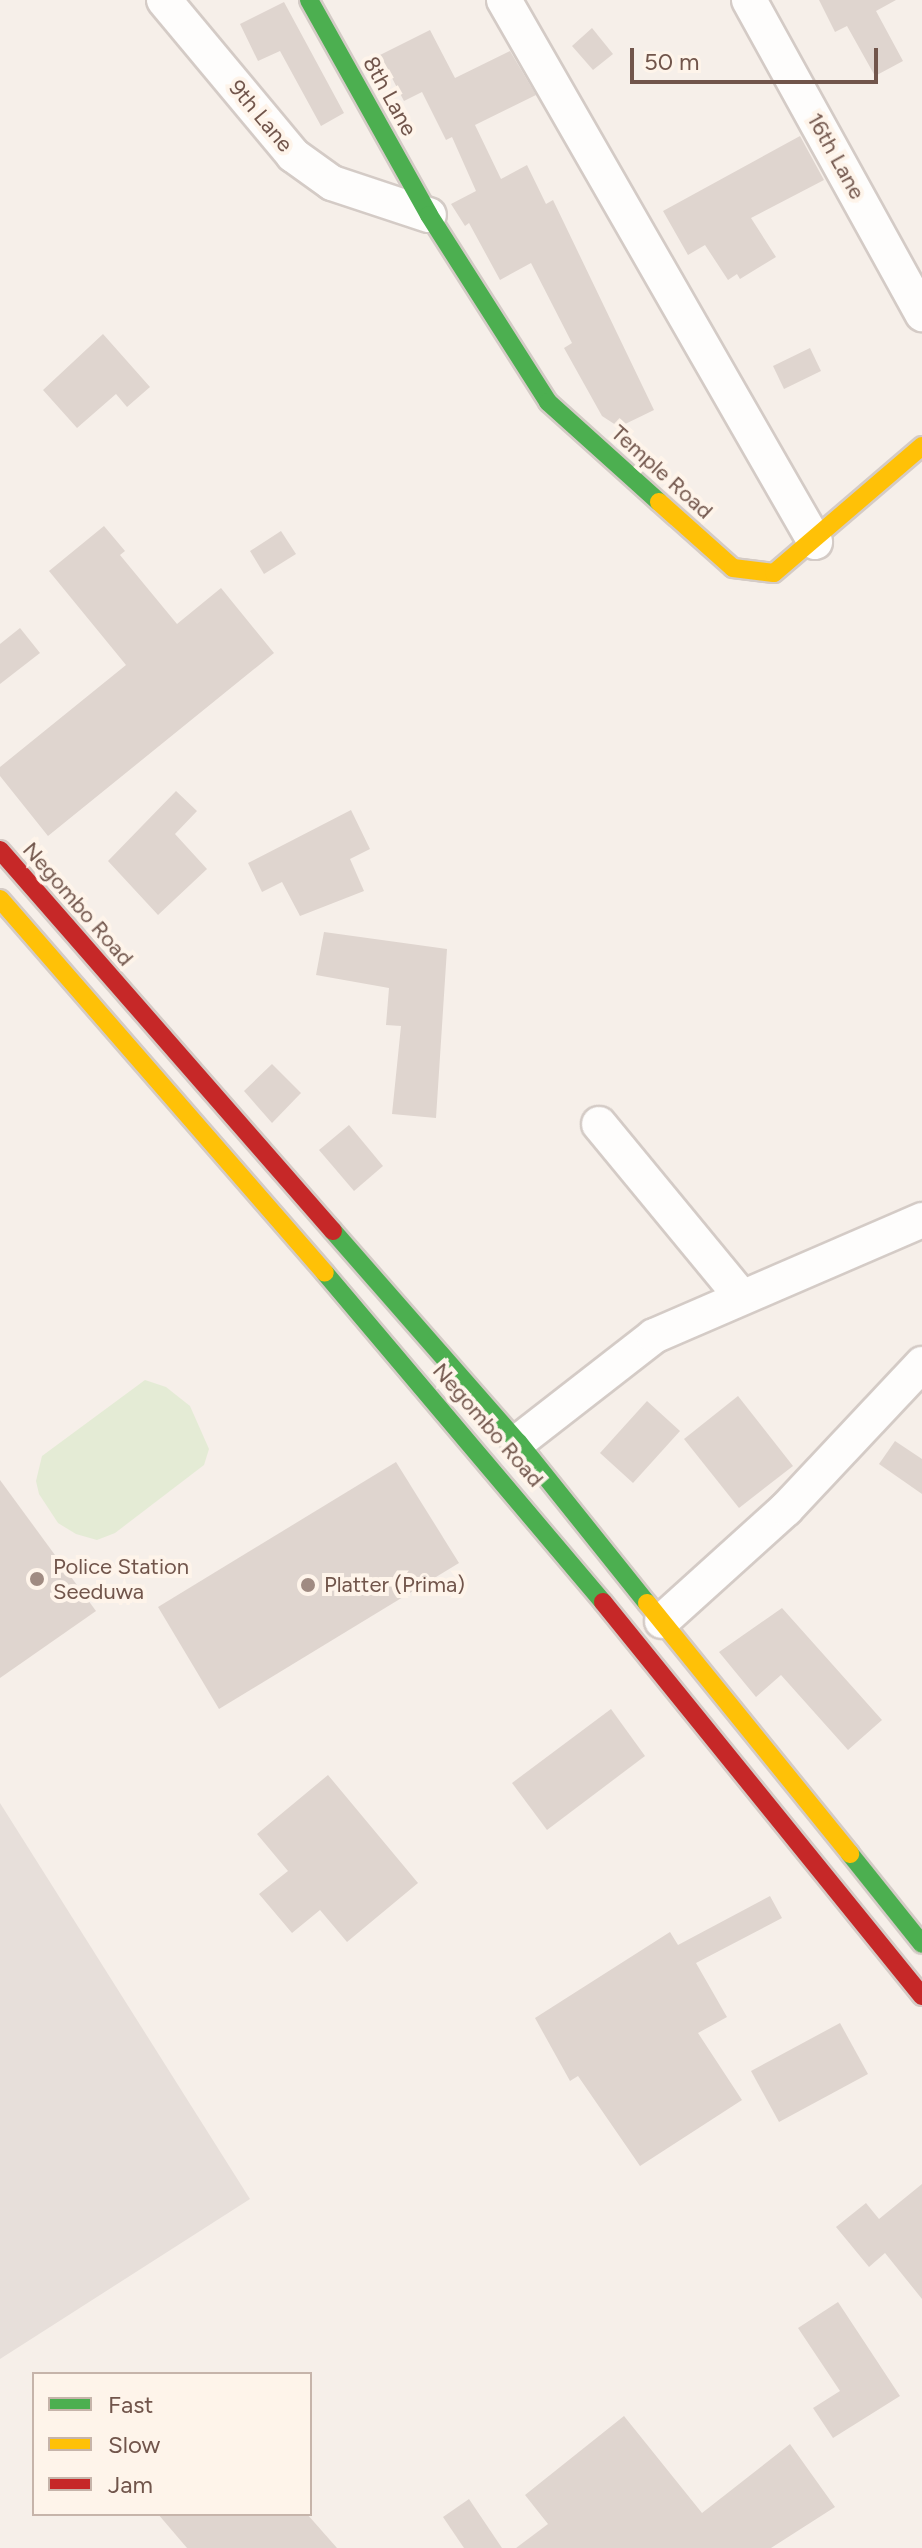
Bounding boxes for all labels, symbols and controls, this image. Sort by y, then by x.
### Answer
scale bar [634,32,882,82]
text: 50 m [644,47,700,76]
street label: 8th Lane [357,52,423,140]
street label: 9th Lane [223,75,299,157]
street label: 16th Lane [802,108,870,204]
street label: Temple Road [606,420,718,524]
street label: Negombo Road [17,837,139,971]
street label: Negombo Road [427,1358,549,1492]
place label: Police Station Seeduwa [53,1553,189,1604]
marker: Police Station Seeduwa [28,1570,46,1588]
place label: Platter (Prima) [324,1572,465,1598]
marker: Platter (Prima) [299,1576,317,1594]
legend [32,2372,312,2516]
text: Fast [108,2390,153,2419]
text: Slow [108,2430,160,2459]
text: Jam [108,2470,153,2499]

